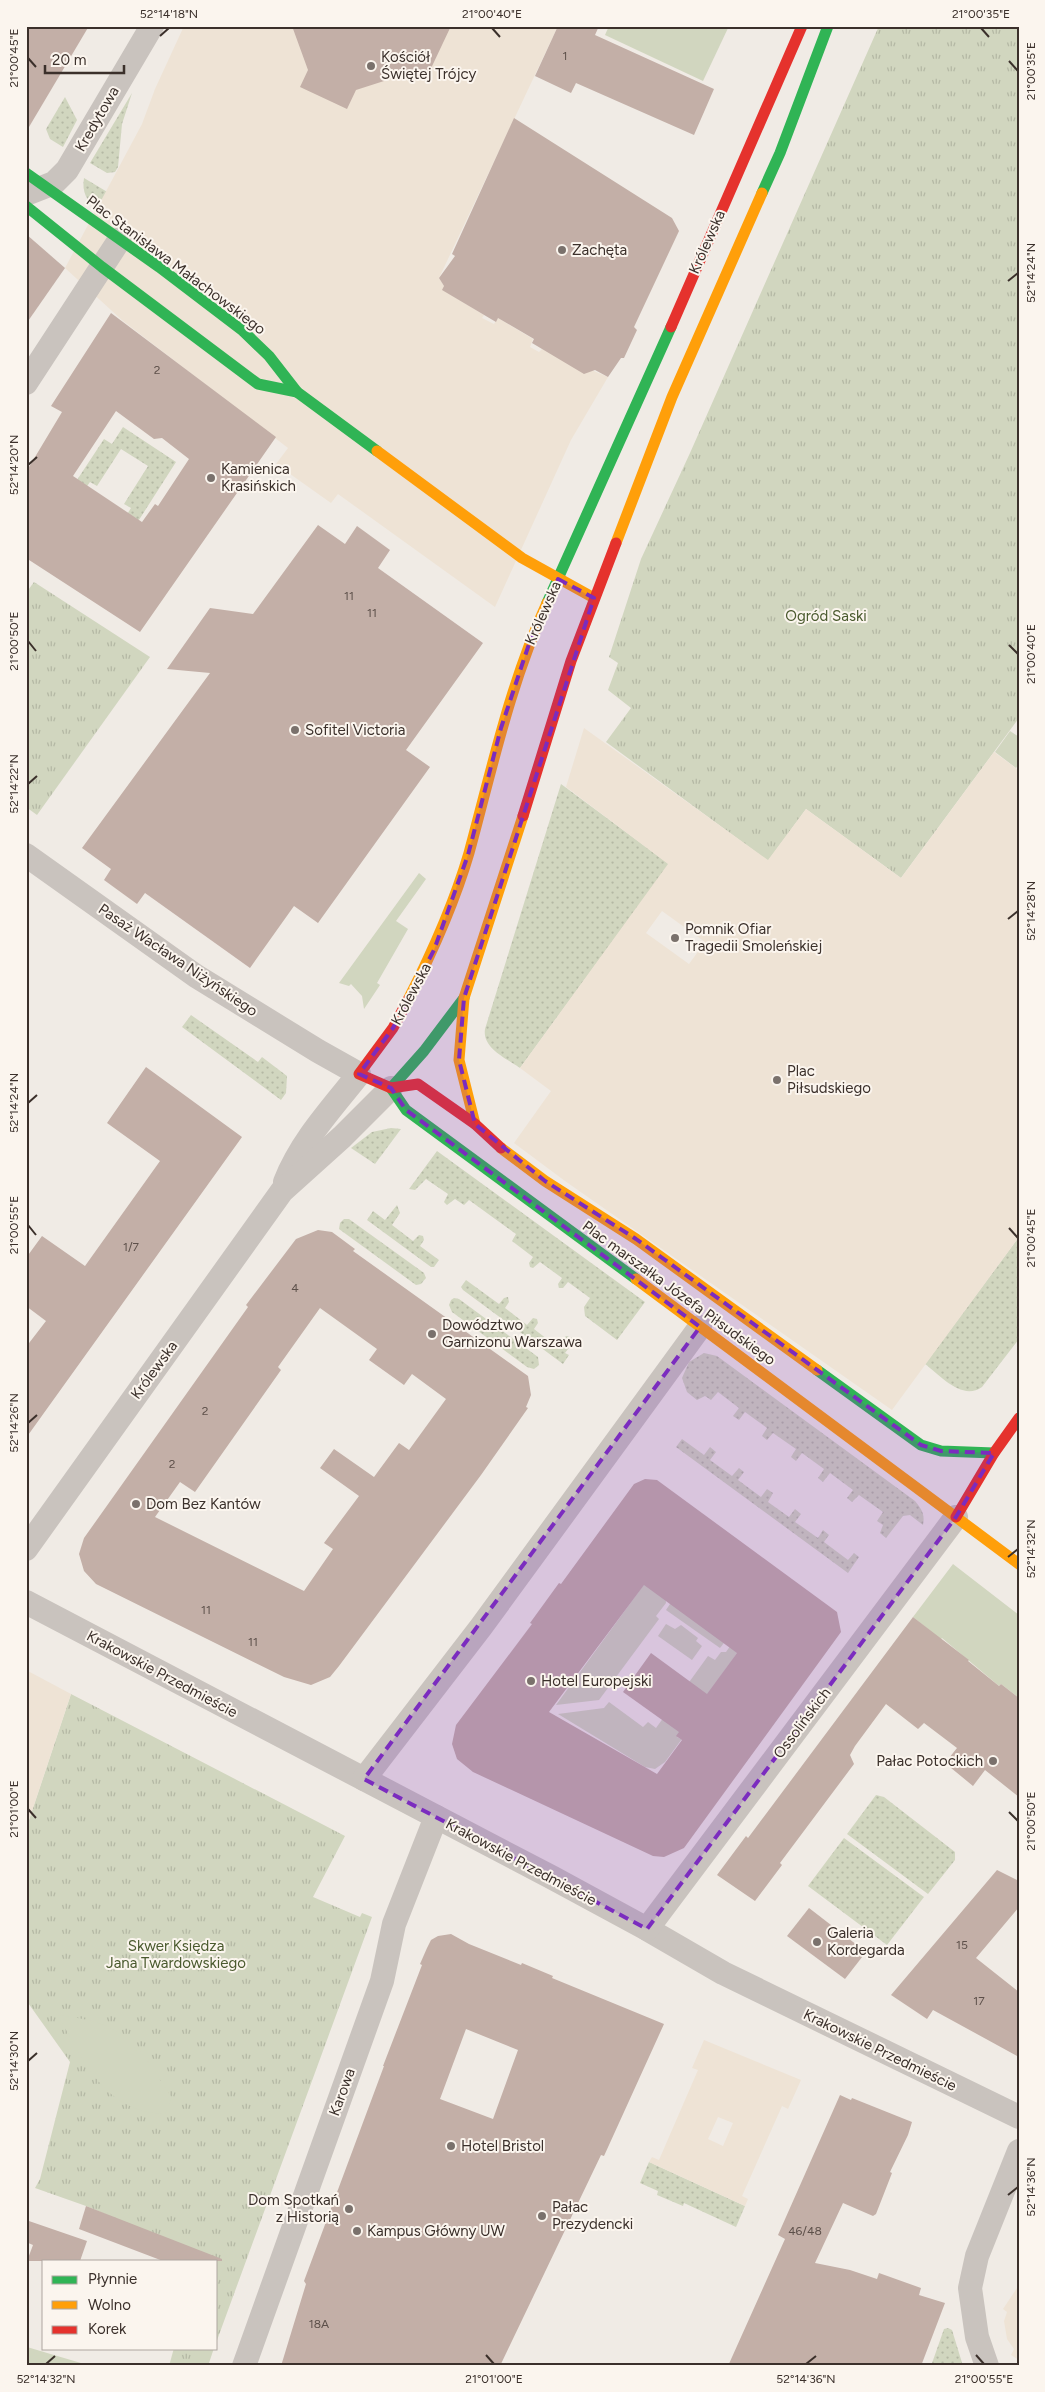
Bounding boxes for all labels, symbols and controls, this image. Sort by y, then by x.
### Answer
text: 52°14'18"N [140,7,198,21]
text: 21°00'40"E [462,7,522,21]
text: 21°00'35"E [952,7,1010,21]
text: 21°00'45"E [7,28,21,88]
scale bar [45,42,124,74]
text: 21°00'35"E [1024,42,1038,100]
place label: Kościół Świętej Trójcy [381,48,477,83]
house number: 1 [563,49,567,63]
text: 20 m [52,51,86,69]
marker: Kościół Świętej Trójcy [365,60,377,72]
street label: Kredytowa [71,83,123,155]
street label: Plac Stanisława Małachowskiego [83,192,269,339]
street label: Królewska [685,207,729,277]
place label: Zachęta [572,241,627,259]
text: 52°14'24"N [1024,243,1038,303]
marker: Zachęta [556,244,568,256]
house number: 2 [154,363,160,377]
text: 52°14'20"N [7,435,21,495]
place label: Kamienica Krasińskich [221,460,296,495]
marker: Kamienica Krasińskich [205,472,217,484]
street label: Królewska [521,578,565,648]
house number: 11 [344,589,354,603]
house number: 11 [367,606,377,620]
park label: Ogród Saski [785,607,867,625]
text: 21°00'50"E [7,611,21,671]
text: 21°00'40"E [1024,624,1038,684]
place label: Sofitel Victoria [305,721,405,739]
marker: Sofitel Victoria [289,724,301,736]
text: 52°14'22"N [7,754,21,814]
text: 52°14'28"N [1024,881,1038,941]
street label: Pasaż Wacława Niżyńskiego [95,900,261,1020]
place label: Pomnik Ofiar Tragedii Smoleńskiej [685,920,822,955]
marker: Pomnik Ofiar Tragedii Smoleńskiej [669,932,681,944]
street label: Królewska [387,960,435,1028]
place label: Plac Piłsudskiego [787,1062,871,1097]
text: 52°14'24"N [7,1073,21,1133]
marker: Plac Piłsudskiego [771,1074,783,1086]
text: 21°00'55"E [7,1196,21,1254]
text: 21°00'45"E [1024,1208,1038,1268]
street label: Plac marszałka Józefa Piłsudskiego [579,1217,779,1369]
house number: 1/7 [123,1240,140,1254]
house number: 4 [291,1281,299,1295]
place label: Dowództwo Garnizonu Warszawa [442,1316,582,1351]
marker: Dowództwo Garnizonu Warszawa [426,1328,438,1340]
street label: Królewska [127,1337,181,1403]
text: 52°14'26"N [7,1393,21,1453]
house number: 2 [202,1404,208,1418]
house number: 2 [169,1457,175,1471]
place label: Dom Bez Kantów [146,1495,261,1513]
marker: Dom Bez Kantów [130,1498,142,1510]
text: 52°14'32"N [1024,1519,1038,1579]
house number: 11 [201,1603,211,1617]
street label: Krakowskie Przedmieście [84,1627,240,1721]
house number: 11 [248,1635,258,1649]
place label: Hotel Europejski [541,1672,652,1690]
marker: Hotel Europejski [525,1675,537,1687]
street label: Ossolińskich [770,1684,834,1762]
place label: Pałac Potockich [876,1752,983,1770]
marker: Pałac Potockich [987,1755,999,1767]
text: 21°01'00"E [7,1780,21,1838]
text: 21°00'50"E [1024,1791,1038,1851]
street label: Krakowskie Przedmieście [443,1815,599,1909]
place label: Galeria Kordegarda [827,1924,905,1959]
marker: Galeria Kordegarda [811,1936,823,1948]
park label: Skwer Księdza Jana Twardowskiego [106,1937,246,1972]
house number: 15 [956,1938,968,1952]
house number: 17 [973,1994,985,2008]
street label: Krakowskie Przedmieście [800,2005,960,2095]
text: 52°14'30"N [7,2031,21,2091]
street label: Karowa [325,2066,359,2118]
place label: Hotel Bristol [461,2137,544,2155]
marker: Hotel Bristol [445,2140,457,2152]
text: 52°14'36"N [1024,2157,1038,2217]
place label: Dom Spotkań z Historią [248,2191,339,2226]
place label: Pałac Prezydencki [552,2198,633,2233]
marker: Dom Spotkań z Historią [343,2203,355,2215]
marker: Pałac Prezydencki [536,2210,548,2222]
place label: Kampus Główny UW [367,2222,506,2240]
house number: 46/48 [788,2224,822,2238]
marker: Kampus Główny UW [351,2225,363,2237]
legend [42,2260,218,2350]
text: Płynnie [88,2270,137,2288]
text: Wolno [88,2296,131,2314]
house number: 18A [309,2317,329,2331]
text: Korek [88,2320,127,2338]
text: 52°14'32"N [16,2372,76,2386]
text: 21°01'00"E [465,2372,523,2386]
text: 52°14'36"N [776,2372,836,2386]
text: 21°00'55"E [955,2372,1013,2386]

